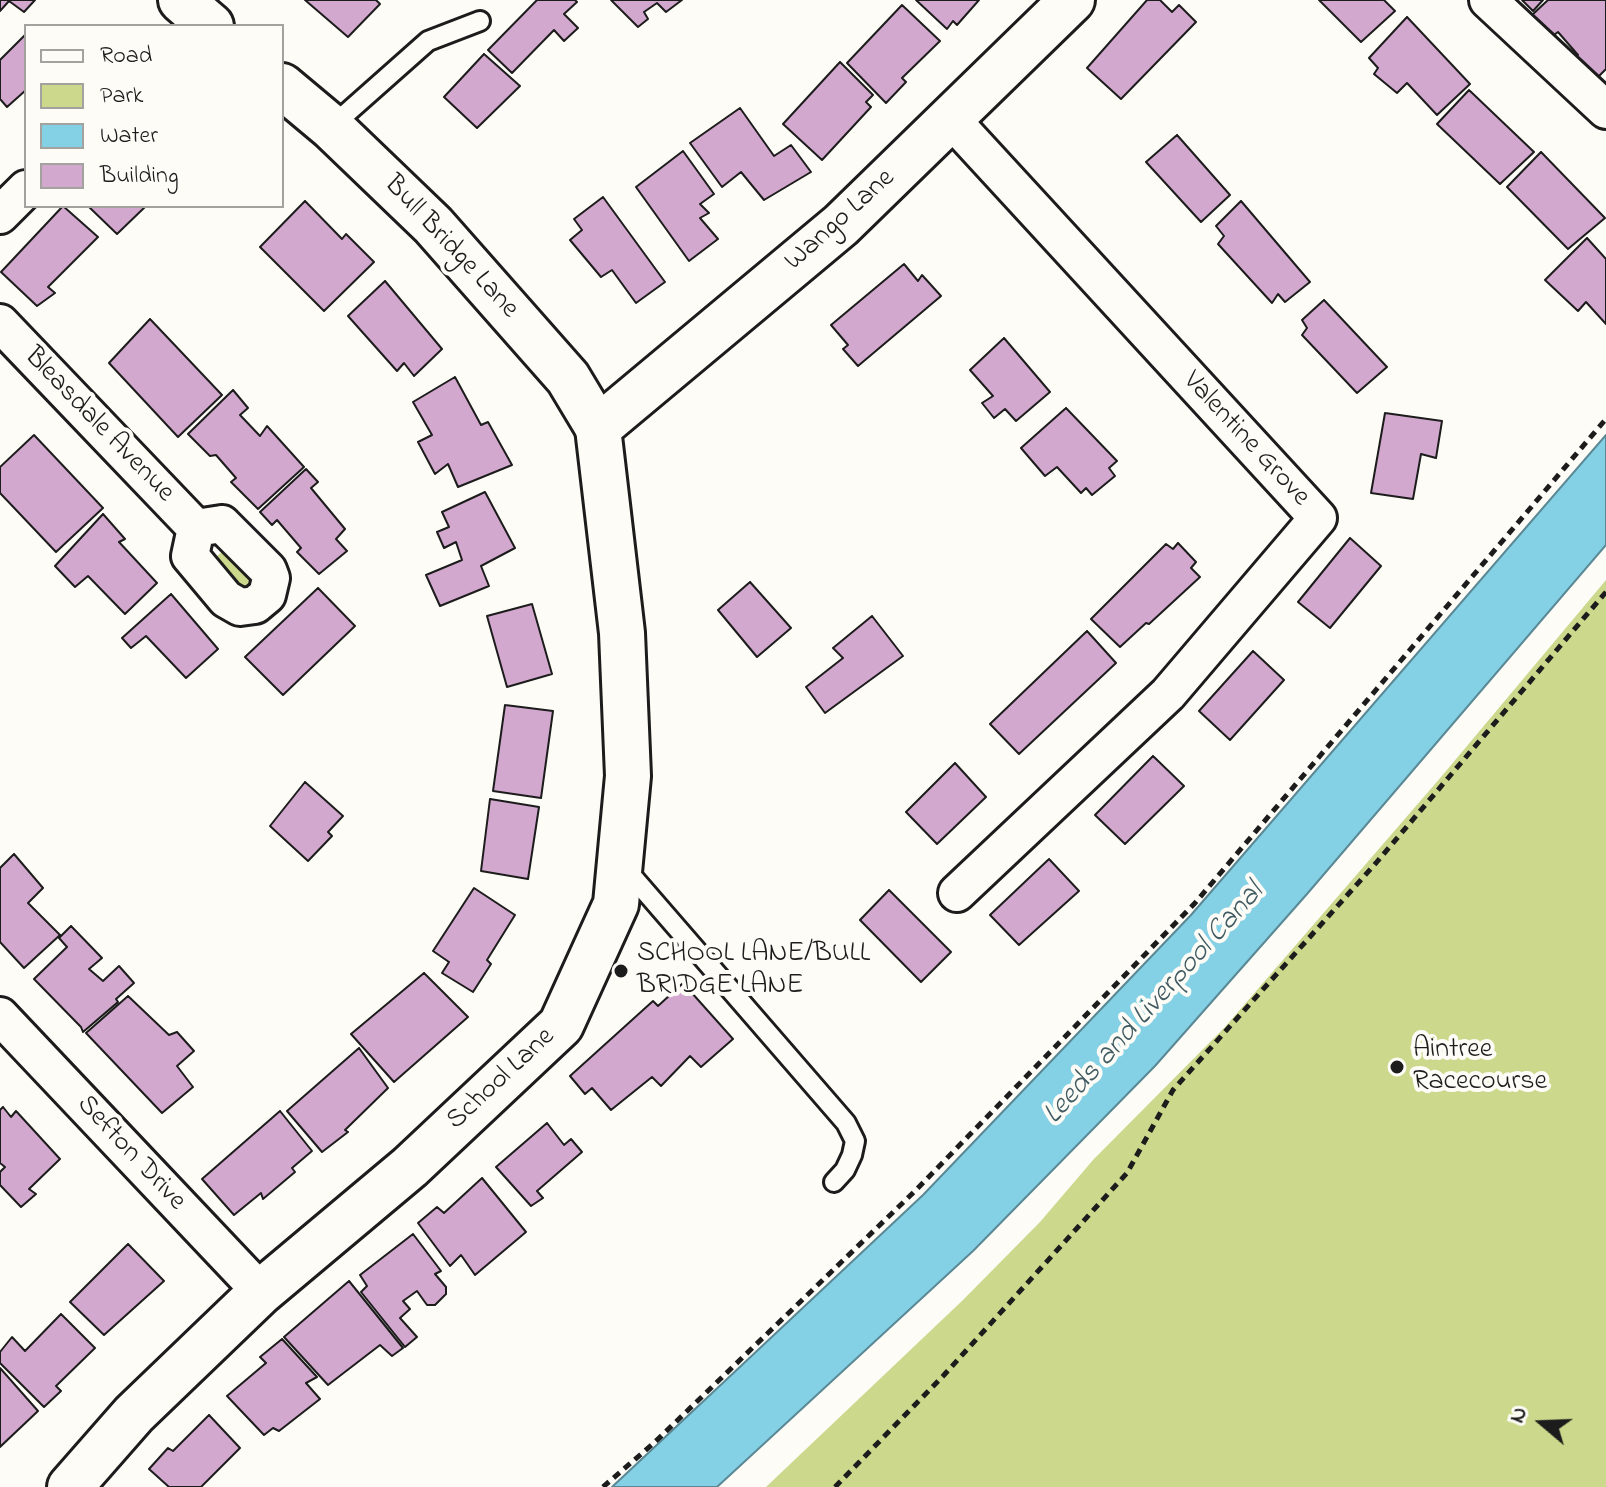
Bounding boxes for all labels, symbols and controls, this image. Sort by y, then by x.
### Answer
legend [24,24,284,208]
text: Road [100,39,152,74]
text: Park [100,79,143,114]
text: Water [100,119,158,154]
text: Building [100,159,179,194]
street label: Wango Lane [779,163,903,279]
street label: Bull Bridge Lane [375,169,525,327]
street label: Bleasdale Avenue [16,341,180,511]
street label: Valentine Grove [1174,366,1316,514]
water label: Leeds and Liverpool Canal [1037,877,1273,1133]
place label: SCHOOL LANE/BULL BRIDGE LANE [637,938,870,1004]
marker: SCHOOL LANE/BULL BRIDGE LANE [612,962,630,980]
street label: School Lane [441,1022,563,1138]
place label: Aintree Racecourse [1413,1034,1547,1100]
marker: Aintree Racecourse [1388,1058,1406,1076]
street label: Sefton Drive [68,1089,192,1219]
north arrow [1502,1383,1582,1463]
text: N [1502,1403,1537,1427]

